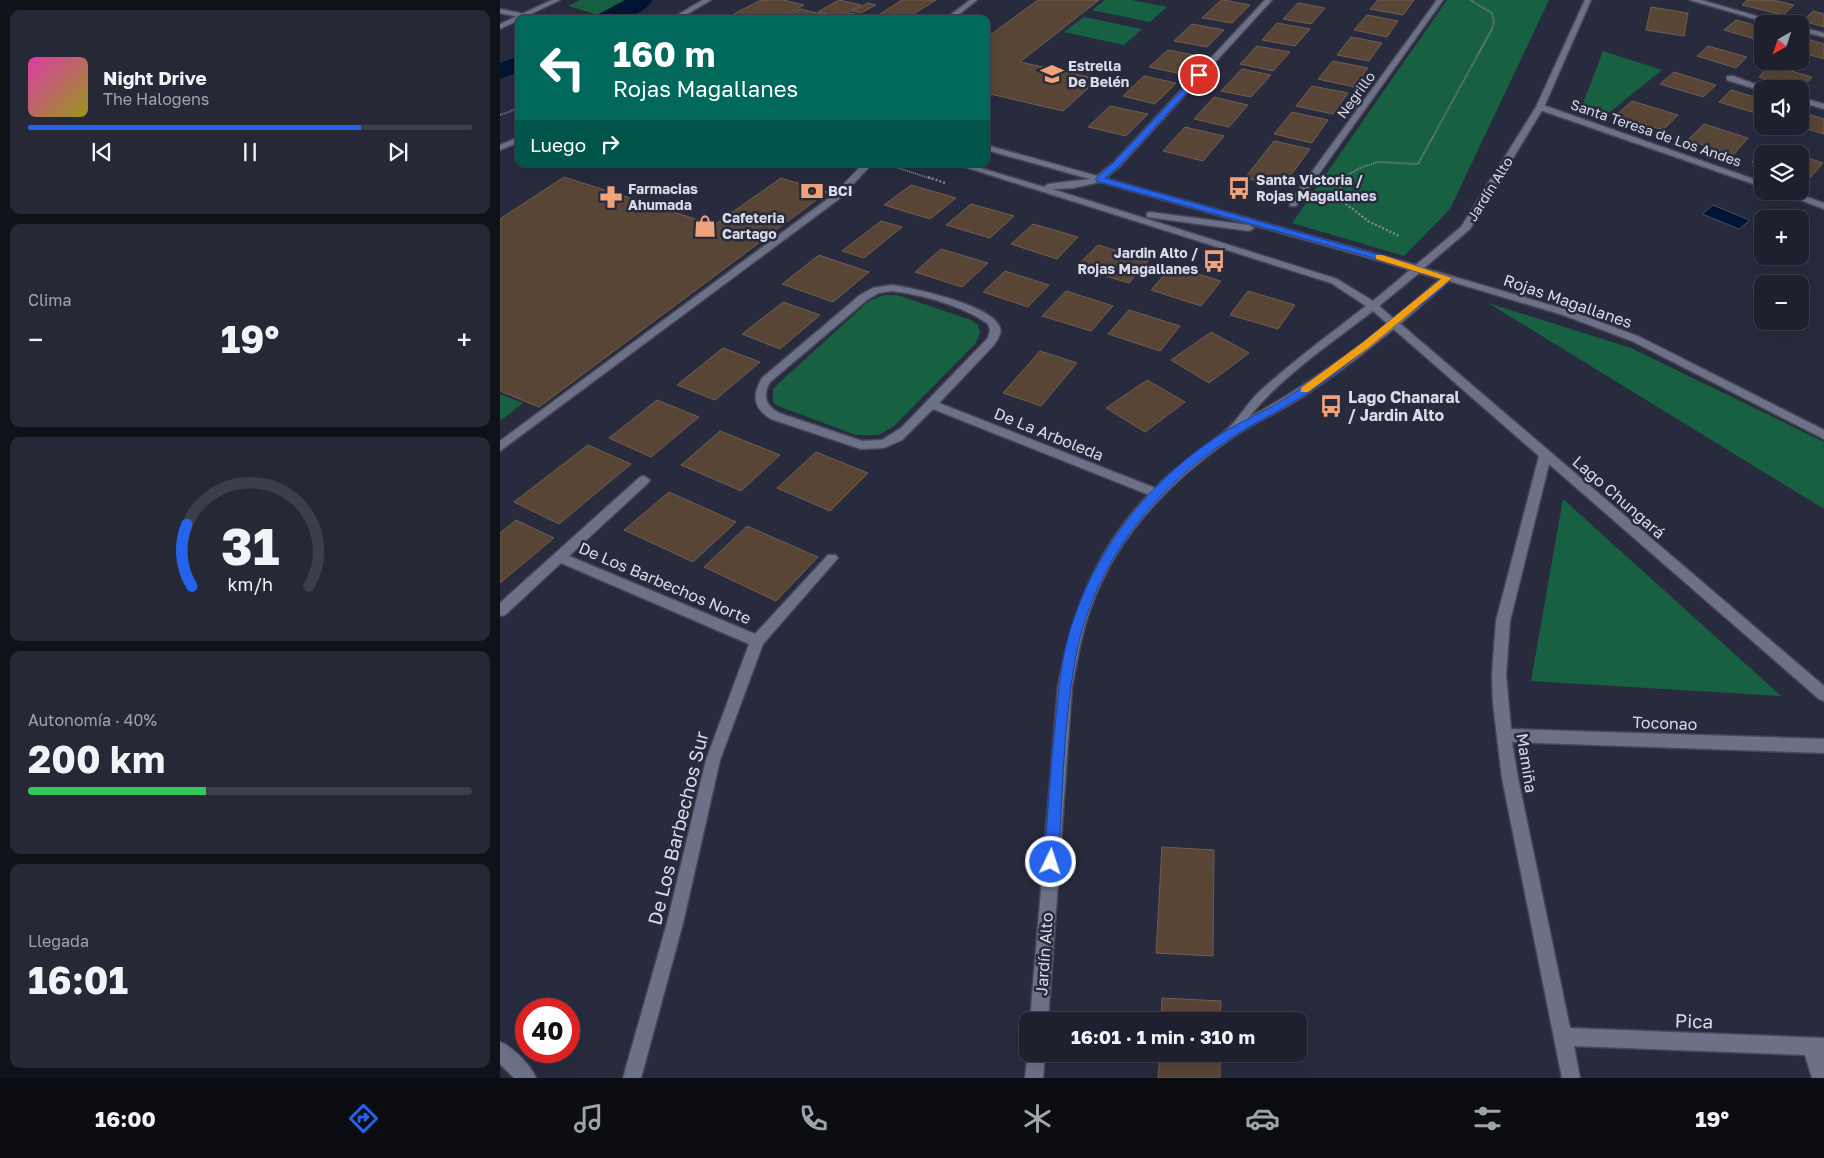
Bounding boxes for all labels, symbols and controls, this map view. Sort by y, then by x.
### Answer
north arrow [1754,15,1809,70]
map controls [1754,15,1809,330]
text: 160 m [613,33,715,75]
icon: left [530,35,595,100]
pin [1178,54,1220,96]
place label: Estrella De Belén [1068,57,1129,90]
school or university icon: Estrella De Belén [1039,61,1065,87]
icon: arrive [1185,61,1213,89]
text: Night Drive [103,66,207,89]
street label: Negrillo [1333,68,1378,121]
text: Rojas Magallanes [613,75,798,102]
button: sound [1754,80,1809,135]
text: The Halogens [103,89,209,109]
street label: Santa Teresa de Los Andes [1568,95,1744,170]
icon: right [596,130,624,158]
text: Luego [530,133,586,156]
icon: previous [88,138,116,166]
icon: pause [236,138,264,166]
icon: next [384,138,412,166]
button: layers [1754,145,1809,200]
street label: Jardín Alto [1463,153,1516,224]
place label: Santa Victoria / Rojas Magallanes [1256,171,1377,204]
bus stop icon: Santa Victoria / Rojas Magallanes [1226,175,1252,201]
bank icon: BCI [799,178,825,204]
place label: Farmacias Ahumada [628,180,698,213]
place label: BCI [828,182,853,199]
pharmacy icon: Farmacias Ahumada [598,184,624,210]
place label: Cafeteria Cartago [722,209,785,242]
button: + [1754,210,1809,265]
shop icon: Cafeteria Cartago [692,213,718,239]
place label: Jardin Alto / Rojas Magallanes [1077,244,1198,277]
bus stop icon: Jardin Alto / Rojas Magallanes [1201,248,1227,274]
street label: Rojas Magallanes [1501,270,1635,332]
button: − [1754,275,1809,330]
text: Clima [28,290,72,310]
text: 19° [221,316,279,361]
text: − [28,323,43,356]
text: + [457,323,472,356]
place label: Lago Chanaral / Jardin Alto [1348,387,1461,425]
bus stop icon: Lago Chanaral / Jardin Alto [1318,393,1344,419]
street label: De La Arboleda [991,403,1107,465]
street label: Lago Chungará [1569,451,1669,543]
text: 31 [221,514,279,576]
street label: De Los Barbechos Norte [576,538,754,628]
text: km/h [227,573,273,595]
text: Autonomía · 40% [28,710,157,730]
street label: Toconao [1632,712,1698,734]
street label: De Los Barbechos Sur [642,728,713,927]
street label: Mamiña [1512,732,1542,794]
text: 200 km [28,736,165,781]
position arrow [1024,835,1076,887]
street label: Jardín Alto [1031,912,1057,996]
text: Llegada [28,931,89,951]
text: 16:01 [28,957,128,1002]
speed limit sign: 40 [515,998,580,1063]
street label: Pica [1674,1008,1714,1033]
text: 16:01 · 1 min · 310 m [1071,1025,1255,1048]
icon: directions [346,1101,381,1136]
icon: music [571,1101,606,1136]
icon: phone [796,1101,831,1136]
icon: climate [1020,1101,1055,1136]
icon: car [1245,1101,1280,1136]
icon: filters [1470,1101,1505,1136]
text: 16:00 [95,1105,156,1132]
text: 19° [1695,1105,1729,1132]

